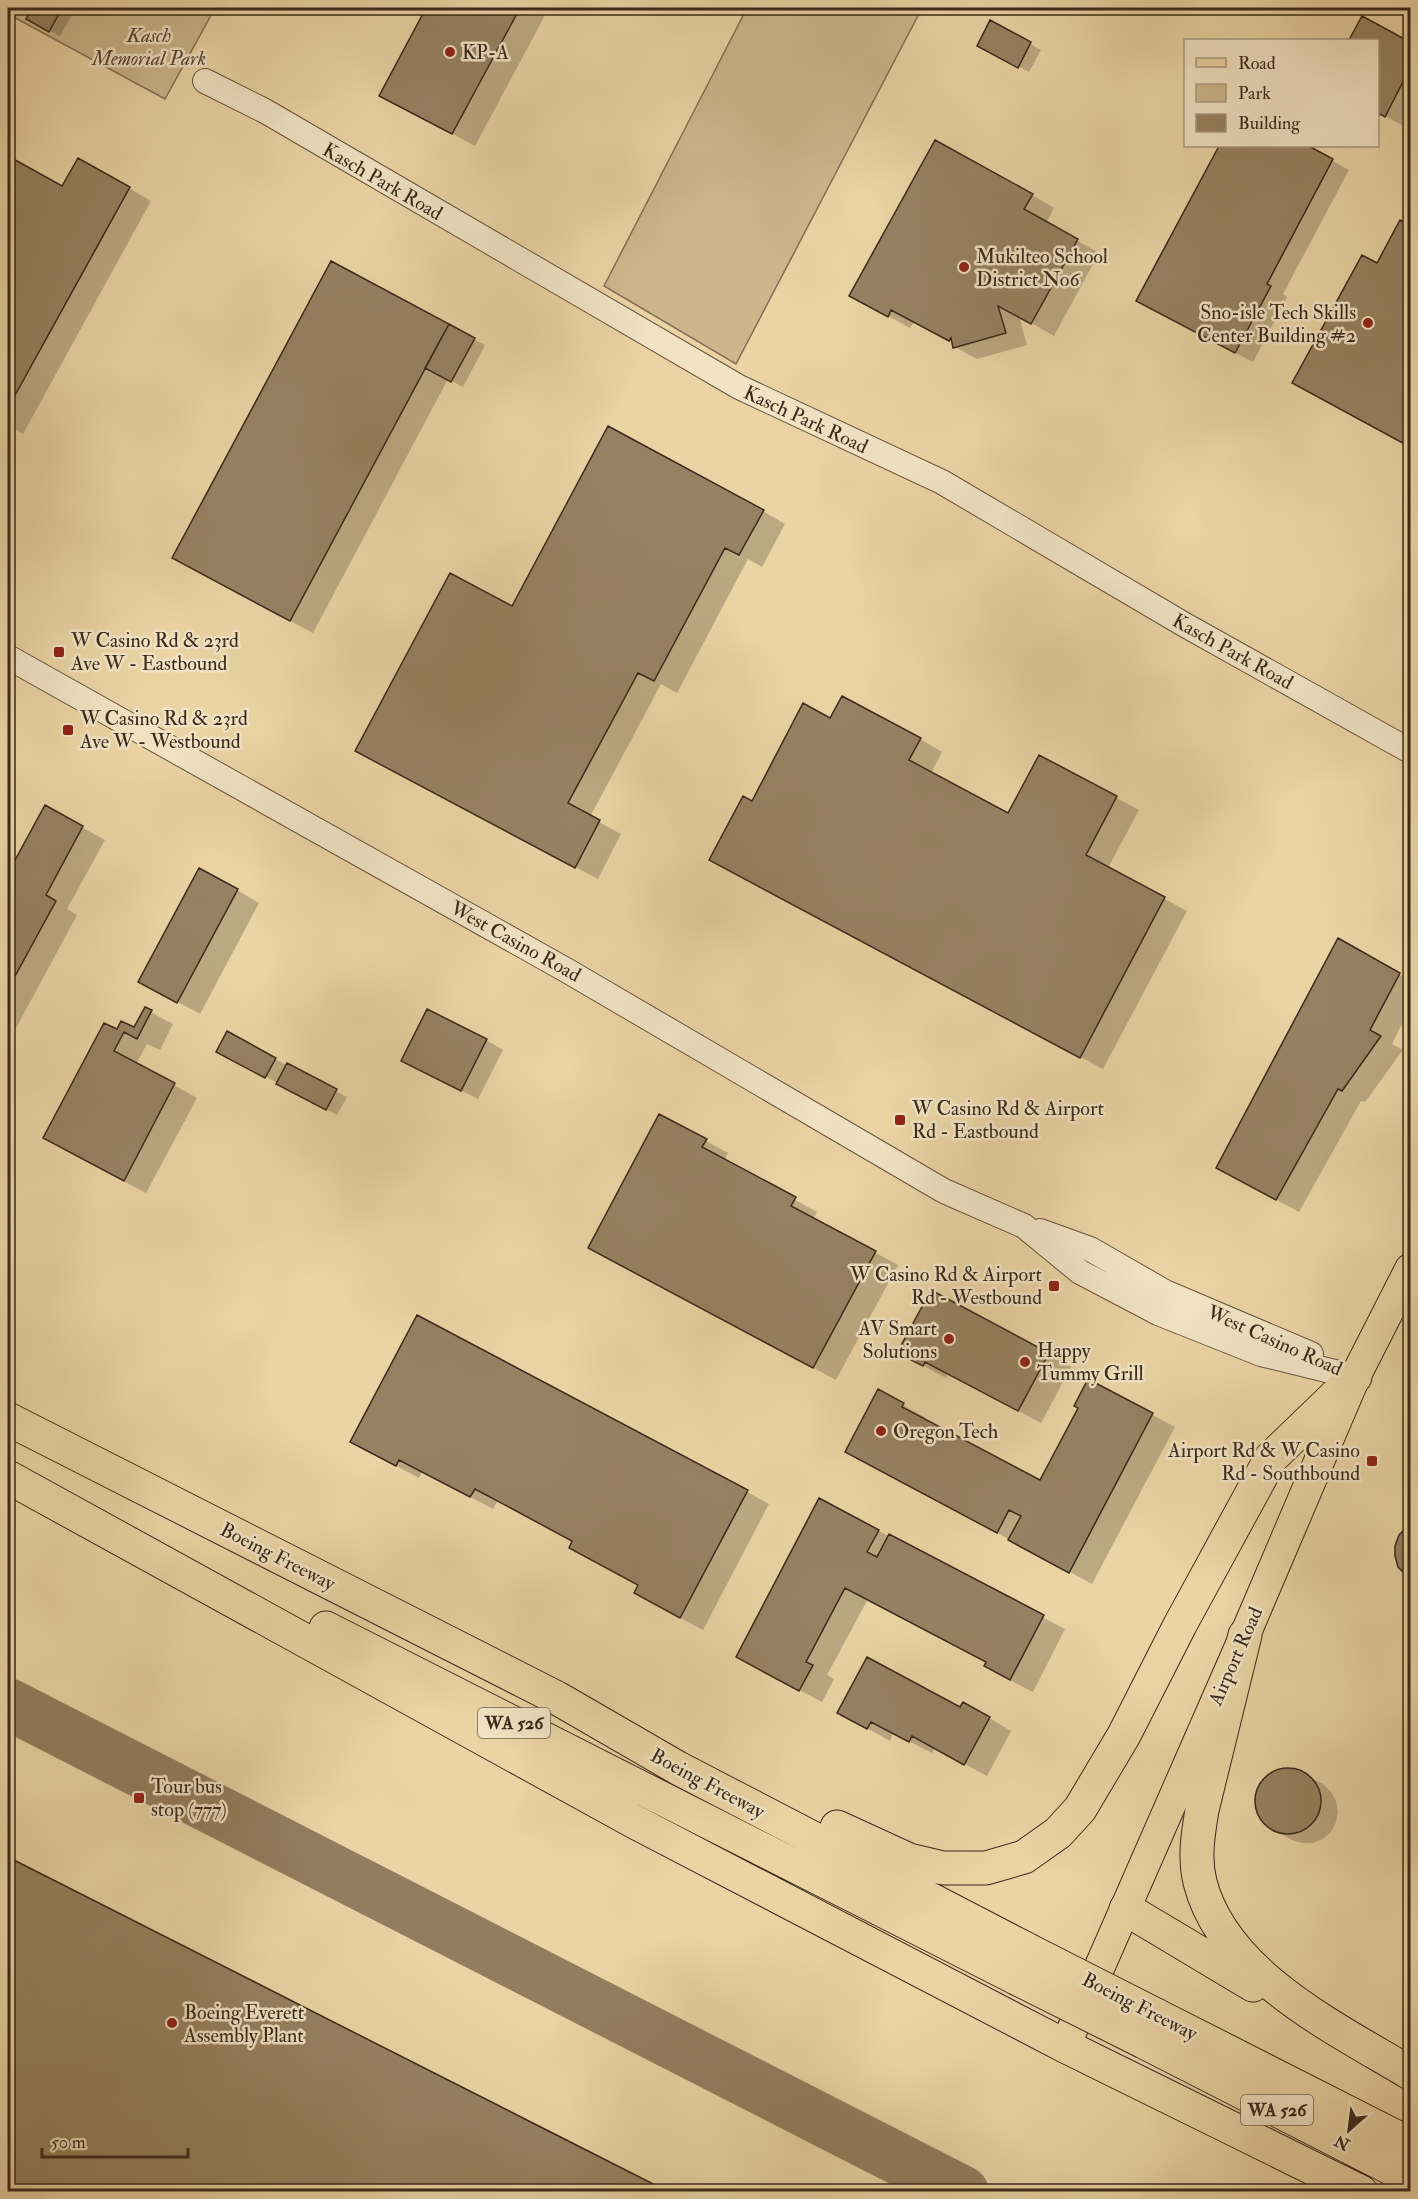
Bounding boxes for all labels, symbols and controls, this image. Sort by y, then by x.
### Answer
park label: Kasch Memorial Park [91,23,206,71]
legend [1184,39,1379,147]
place label: KP-A [462,40,509,65]
marker: KP-A [443,45,457,59]
text: Road [1238,52,1276,75]
text: Park [1238,82,1271,105]
text: Building [1238,112,1301,135]
street label: Kasch Park Road [318,137,447,226]
place label: Mukilteo School District No6 [976,244,1108,292]
marker: Mukilteo School District No6 [957,260,971,274]
place label: Sno-isle Tech Skills Center Building #2 [1197,300,1356,348]
marker: Sno-isle Tech Skills Center Building #2 [1361,316,1375,330]
street label: Kasch Park Road [740,380,872,459]
street label: Kasch Park Road [1168,608,1298,695]
place label: W Casino Rd & 23rd Ave W - Eastbound [70,628,239,676]
marker: W Casino Rd & 23rd Ave W - Eastbound [52,645,66,659]
place label: W Casino Rd & 23rd Ave W - Westbound [79,706,248,754]
marker: W Casino Rd & 23rd Ave W - Westbound [61,723,75,737]
street label: West Casino Road [445,895,586,988]
place label: W Casino Rd & Airport Rd - Eastbound [911,1096,1104,1144]
marker: W Casino Rd & Airport Rd - Eastbound [893,1113,907,1127]
place label: W Casino Rd & Airport Rd - Westbound [849,1262,1043,1310]
marker: W Casino Rd & Airport Rd - Westbound [1047,1279,1061,1293]
street label: West Casino Road [1202,1299,1346,1381]
place label: AV Smart Solutions [857,1316,938,1364]
marker: AV Smart Solutions [942,1332,956,1346]
place label: Happy Tummy Grill [1037,1338,1144,1386]
marker: Happy Tummy Grill [1018,1355,1032,1369]
place label: Oregon Tech [893,1419,999,1444]
marker: Oregon Tech [874,1424,888,1438]
place label: Airport Rd & W Casino Rd - Southbound [1167,1438,1360,1486]
marker: Airport Rd & W Casino Rd - Southbound [1365,1454,1379,1468]
street label: Boeing Freeway [216,1517,341,1597]
street label: Airport Road [1202,1603,1269,1711]
road number: WA 526 [478,1708,550,1738]
street label: Boeing Freeway [646,1743,770,1825]
place label: Tour bus stop (777) [151,1774,227,1823]
marker: Tour bus stop (777) [132,1791,146,1805]
street label: Boeing Freeway [1078,1967,1203,2047]
place label: Boeing Everett Assembly Plant [183,2000,305,2048]
marker: Boeing Everett Assembly Plant [165,2016,179,2030]
road number: WA 526 [1241,2095,1313,2125]
north arrow [1319,2100,1379,2160]
scale bar [42,2121,188,2159]
text: N [1331,2130,1354,2155]
text: 50 m [51,2131,86,2154]

